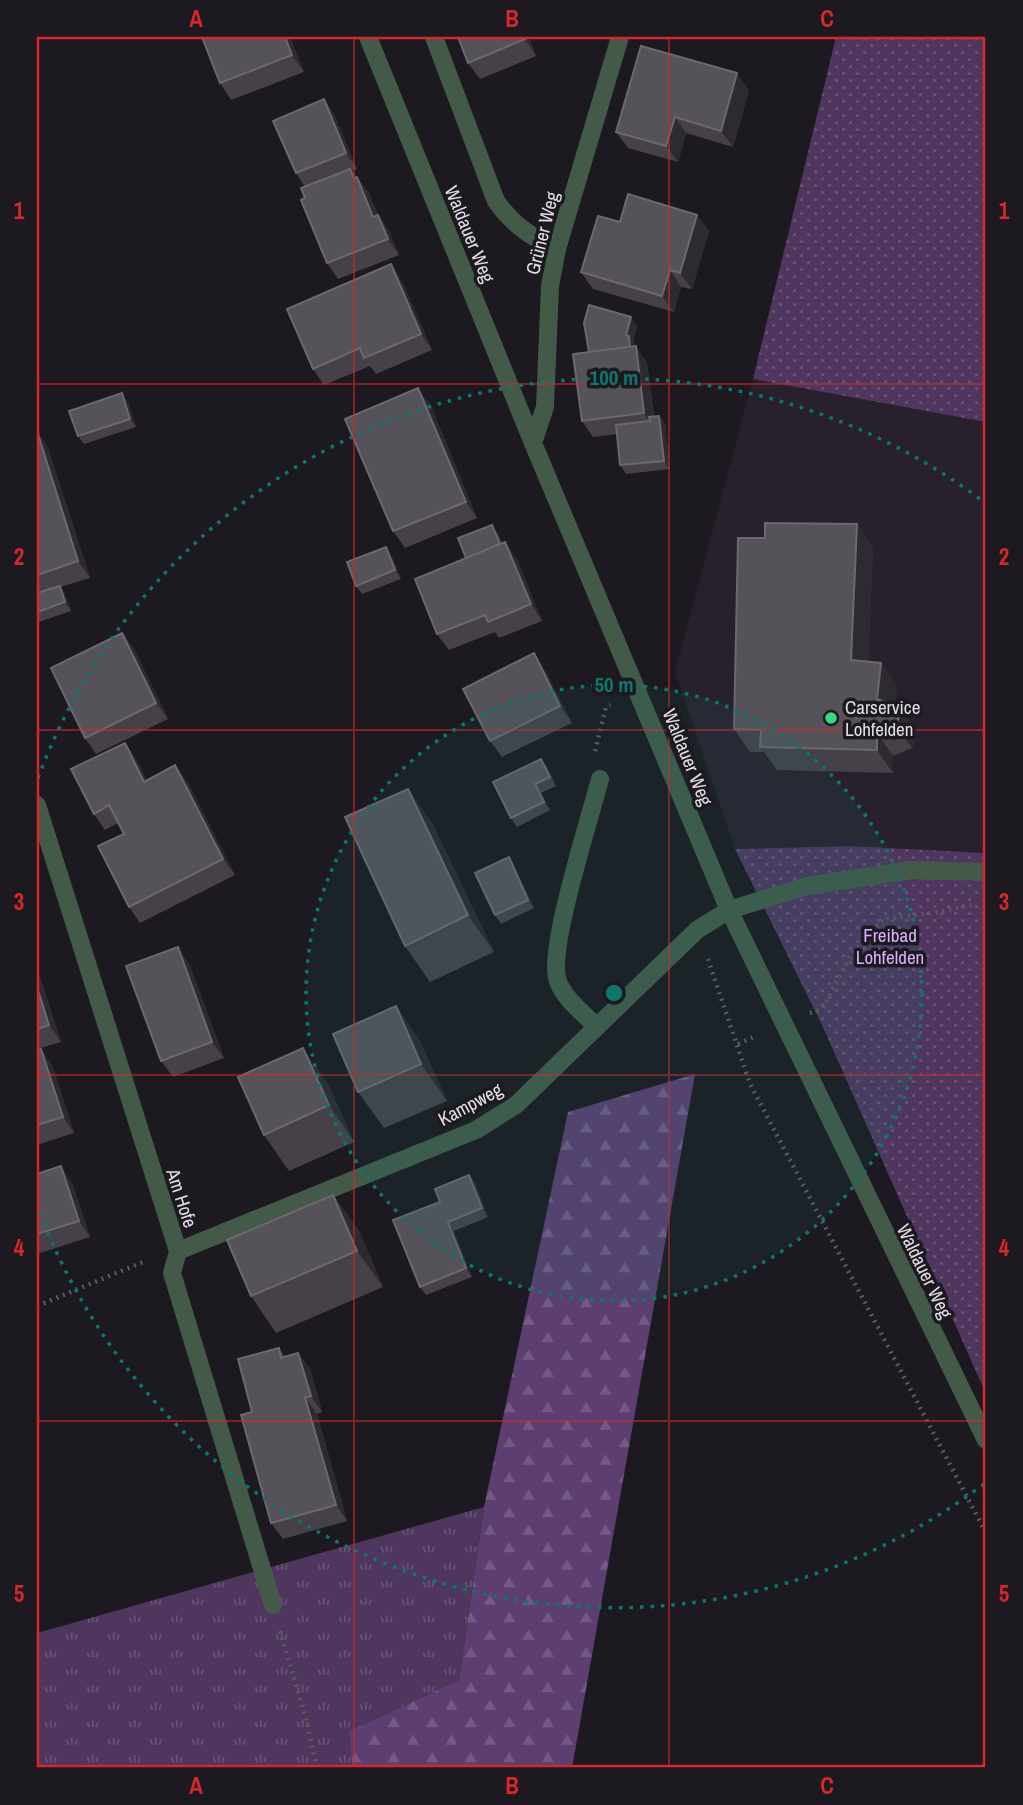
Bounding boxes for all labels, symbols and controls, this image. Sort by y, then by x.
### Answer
text: A [189,3,203,34]
text: B [505,3,519,34]
text: C [820,3,834,34]
street label: Waldauer Weg [439,182,501,287]
street label: Grüner Weg [519,188,565,277]
text: 1 [14,195,25,226]
text: 1 [999,195,1010,226]
text: 100 m [590,363,638,392]
text: 2 [14,541,24,572]
text: 2 [999,541,1009,572]
text: 50 m [594,670,634,699]
place label: Carservice Lohfelden [845,694,920,742]
street label: Waldauer Weg [657,705,719,810]
marker: Carservice Lohfelden [823,710,839,726]
text: 3 [14,886,24,917]
text: 3 [999,886,1009,917]
park label: Freibad Lohfelden [856,922,924,970]
centre of rings [602,981,626,1005]
street label: Kampweg [433,1076,507,1132]
street label: Am Hofe [160,1164,204,1231]
street label: Waldauer Weg [891,1219,959,1323]
text: 4 [14,1232,25,1263]
text: 4 [999,1232,1010,1263]
text: 5 [14,1578,24,1609]
text: 5 [999,1578,1009,1609]
text: A [189,1770,203,1801]
text: B [505,1770,519,1801]
text: C [820,1770,834,1801]

